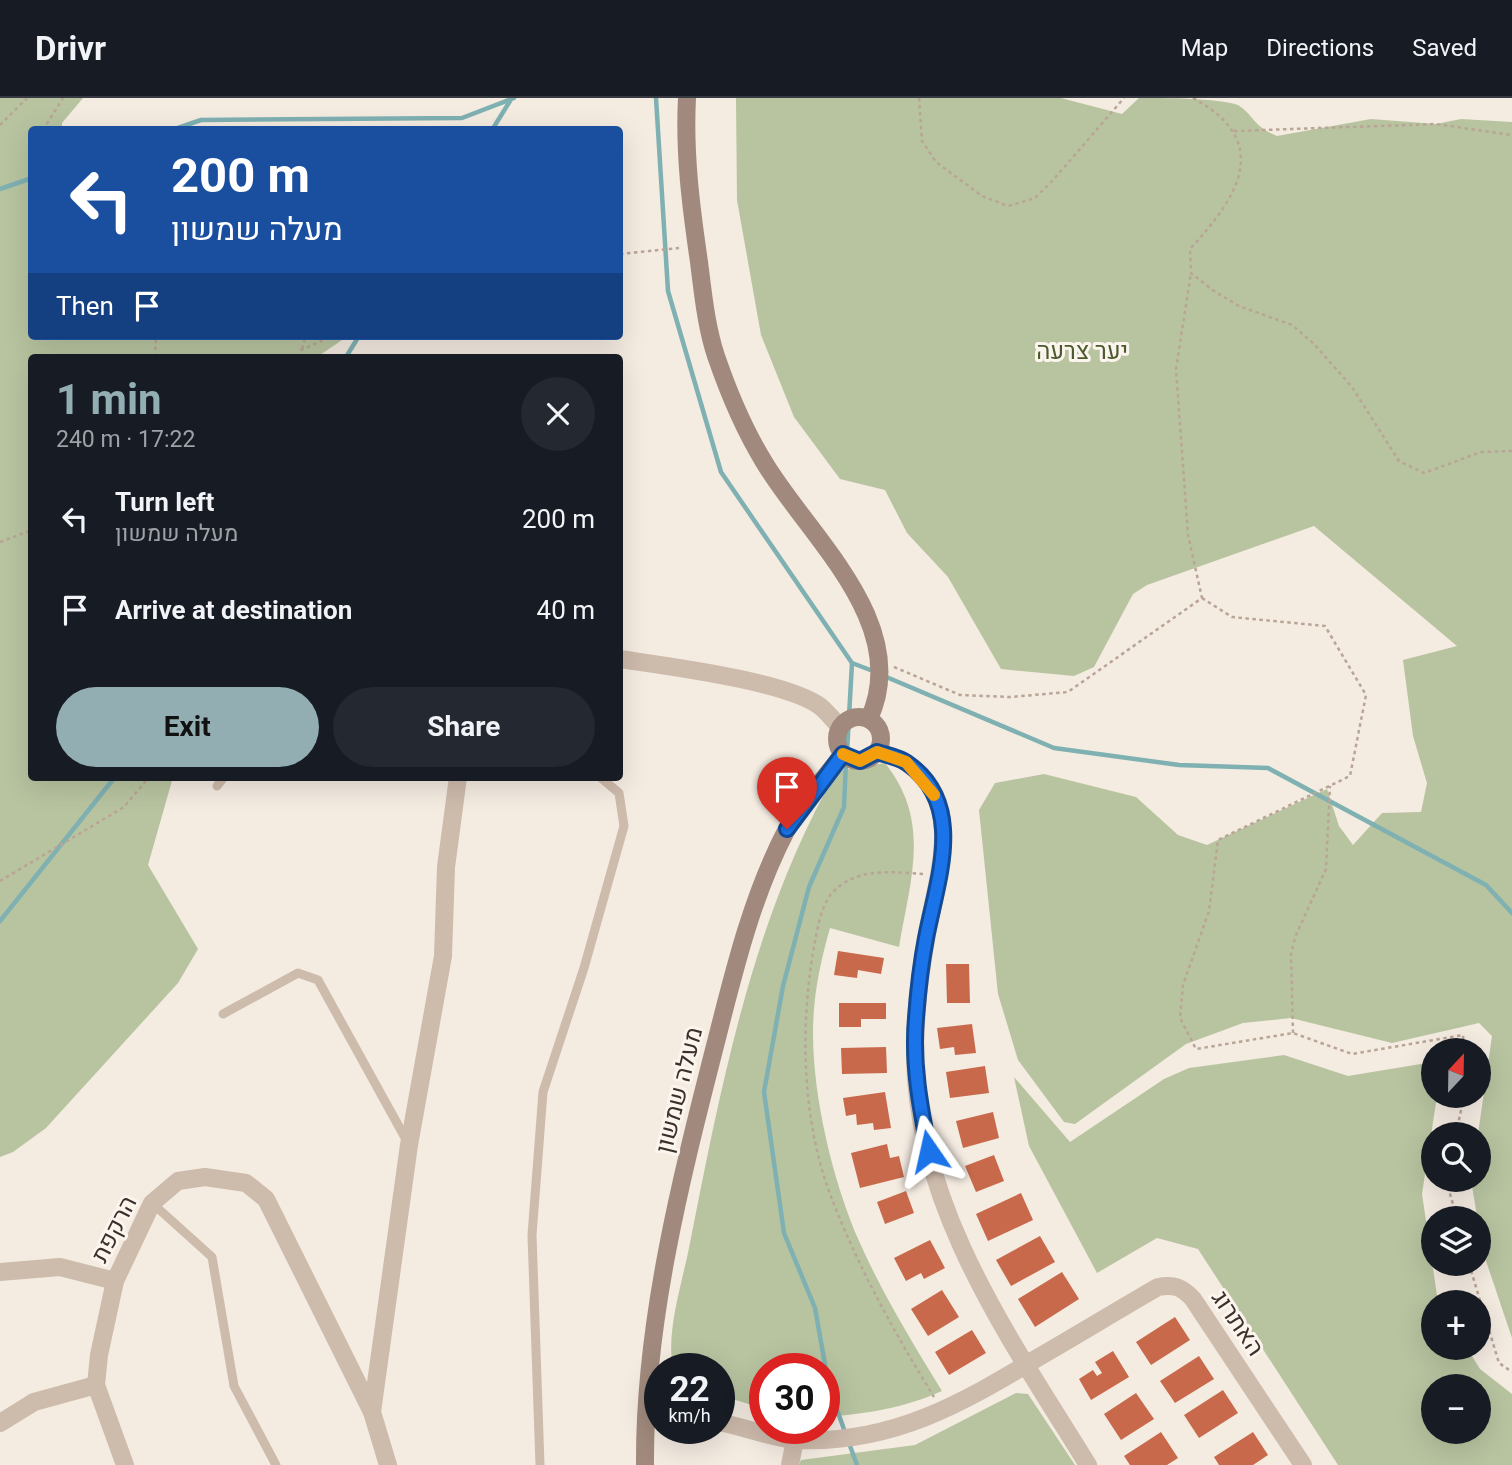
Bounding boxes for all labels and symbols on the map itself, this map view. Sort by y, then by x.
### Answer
park label: יער צרעה [1036,337,1128,365]
pin [757,757,817,829]
street label: מעלה שמשון [650,1024,708,1156]
north arrow [1421,1038,1491,1108]
position arrow [892,1114,966,1188]
street label: הרקפת [85,1191,143,1267]
street label: האתרוג [1206,1285,1270,1361]
speed limit sign: 30 [749,1353,840,1444]

